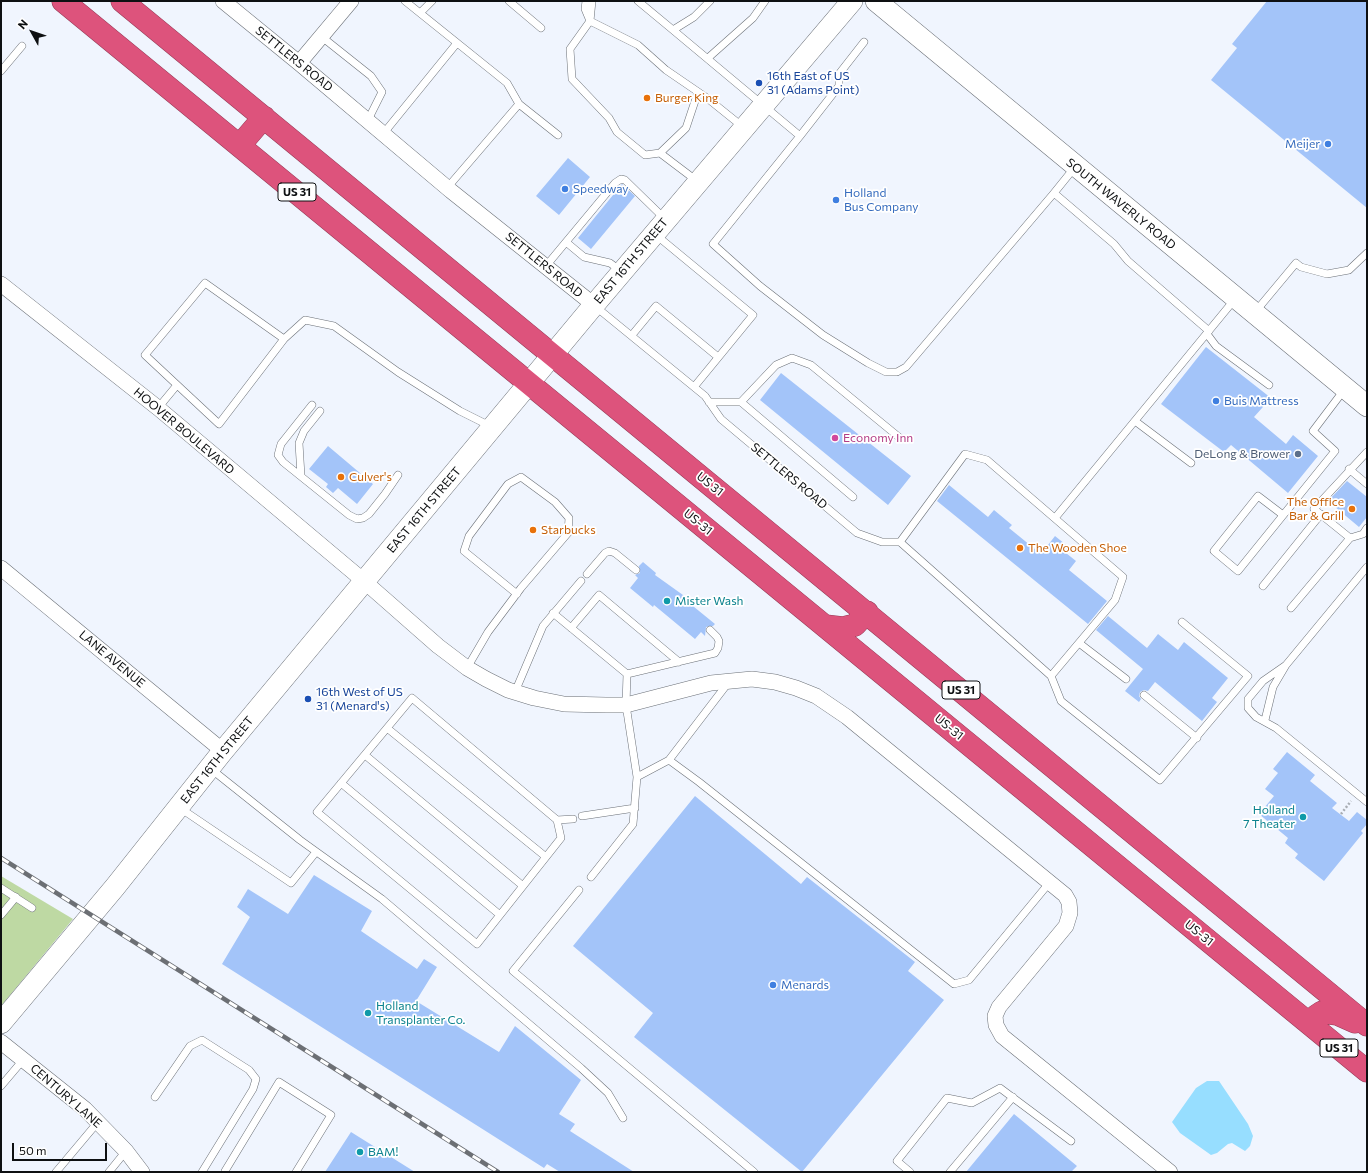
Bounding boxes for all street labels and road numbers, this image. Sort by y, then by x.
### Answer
street label: SETTLERS ROAD [252,23,336,95]
street label: SOUTH WAVERLY ROAD [1063,155,1179,253]
road number: US 31 [278,183,316,201]
street label: EAST 16TH STREET [591,215,671,307]
street label: SETTLERS ROAD [502,229,586,301]
street label: HOOVER BOULEVARD [131,385,237,477]
street label: SETTLERS ROAD [748,440,830,512]
street label: EAST 16TH STREET [384,464,464,556]
street label: US 31 [694,469,726,499]
street label: US-31 [681,506,715,538]
street label: LANE AVENUE [76,627,148,691]
road number: US 31 [942,681,980,699]
street label: US-31 [932,711,966,743]
street label: EAST 16TH STREET [177,714,257,806]
street label: US-31 [1182,917,1216,949]
road number: US 31 [1320,1039,1358,1057]
street label: CENTURY LANE [27,1061,105,1131]

